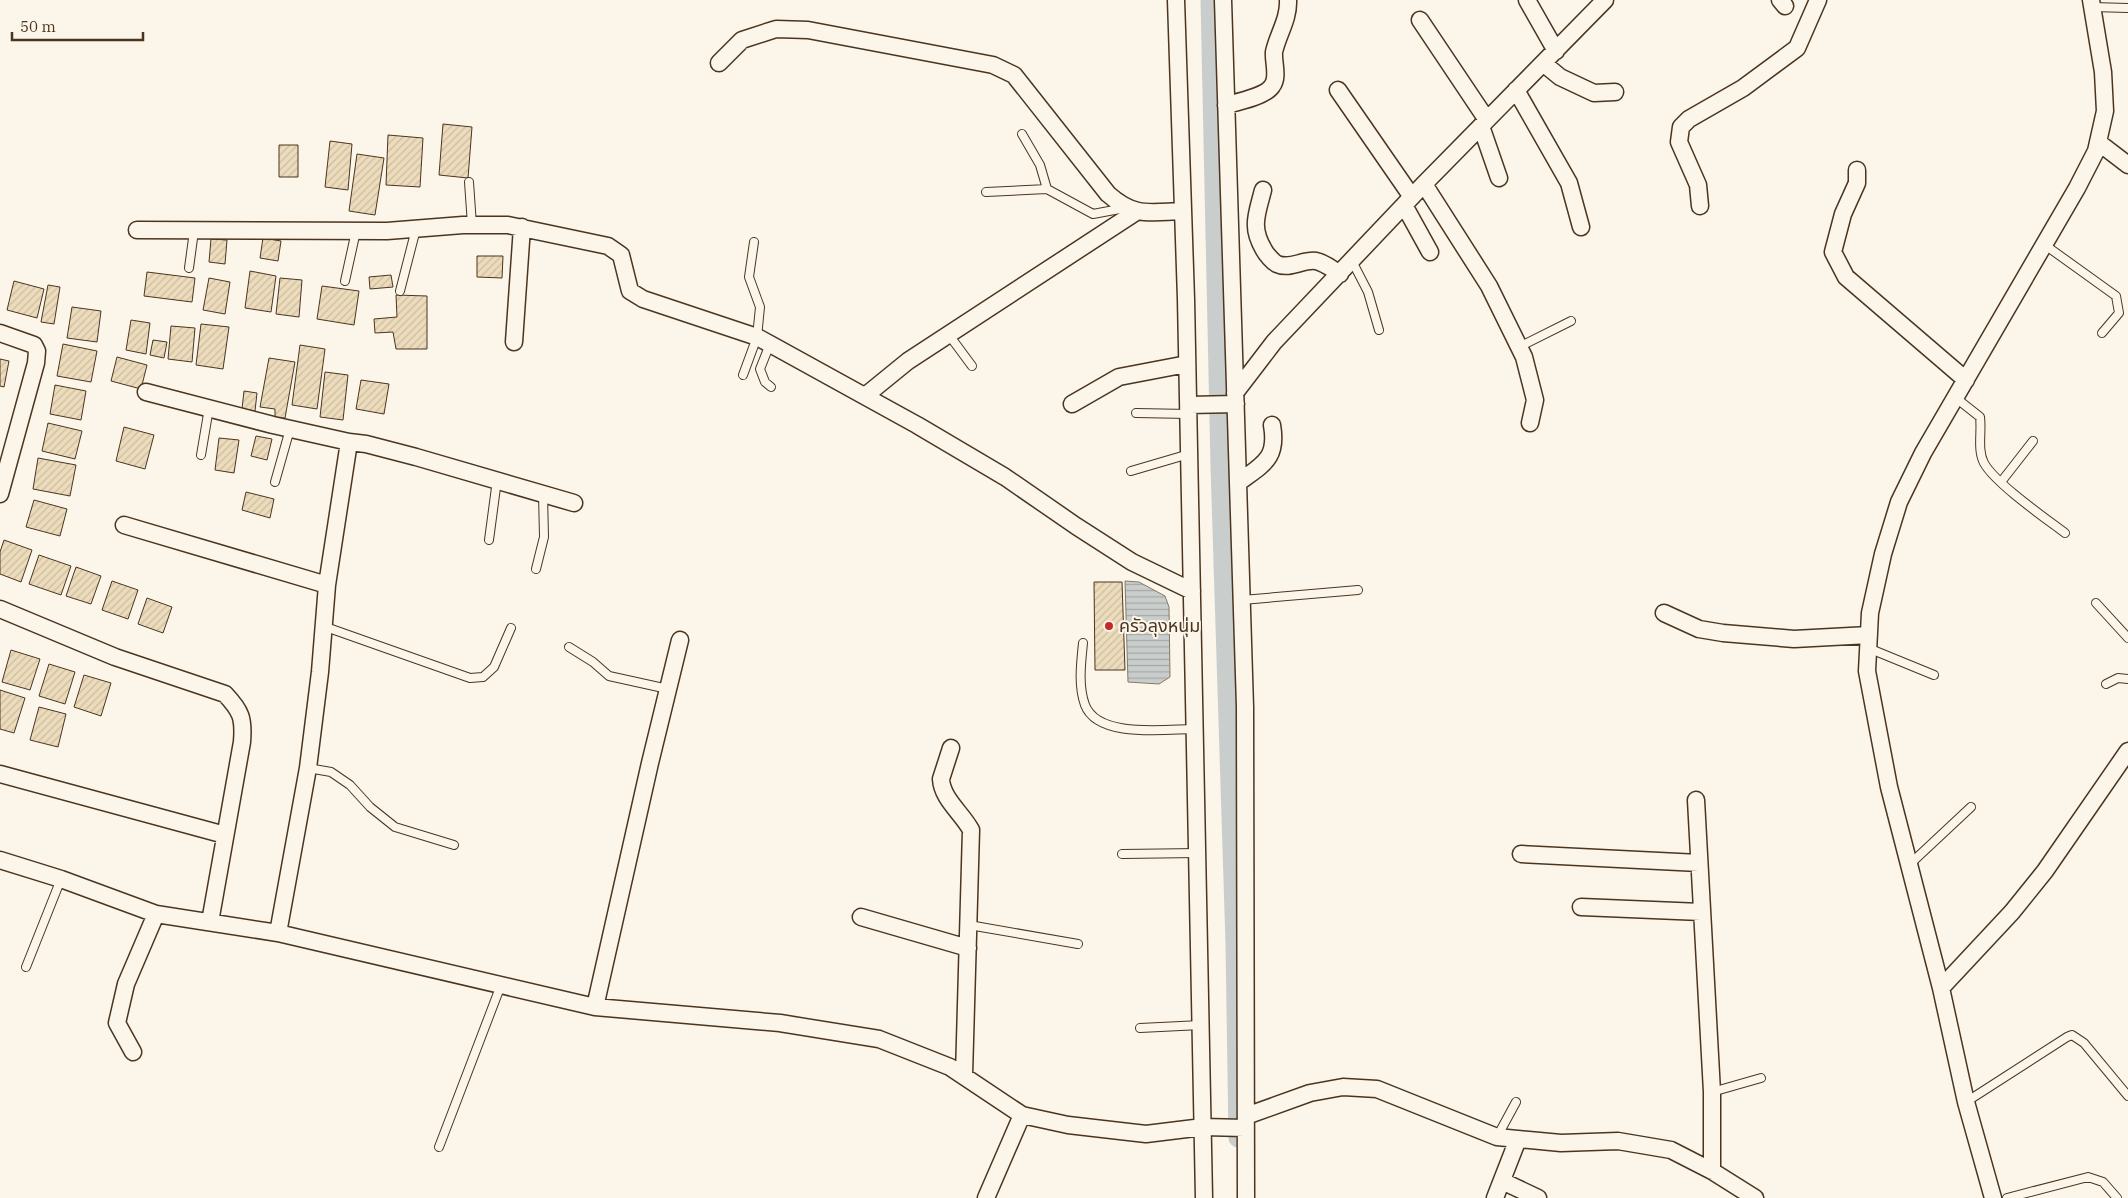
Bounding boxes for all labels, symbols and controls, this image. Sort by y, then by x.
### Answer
scale bar [12,10,144,42]
text: 50 m [20,17,56,36]
place label: ครัวลุงหนุ่ม [1119,614,1200,637]
marker: ครัวลุงหนุ่ม [1103,620,1115,632]

